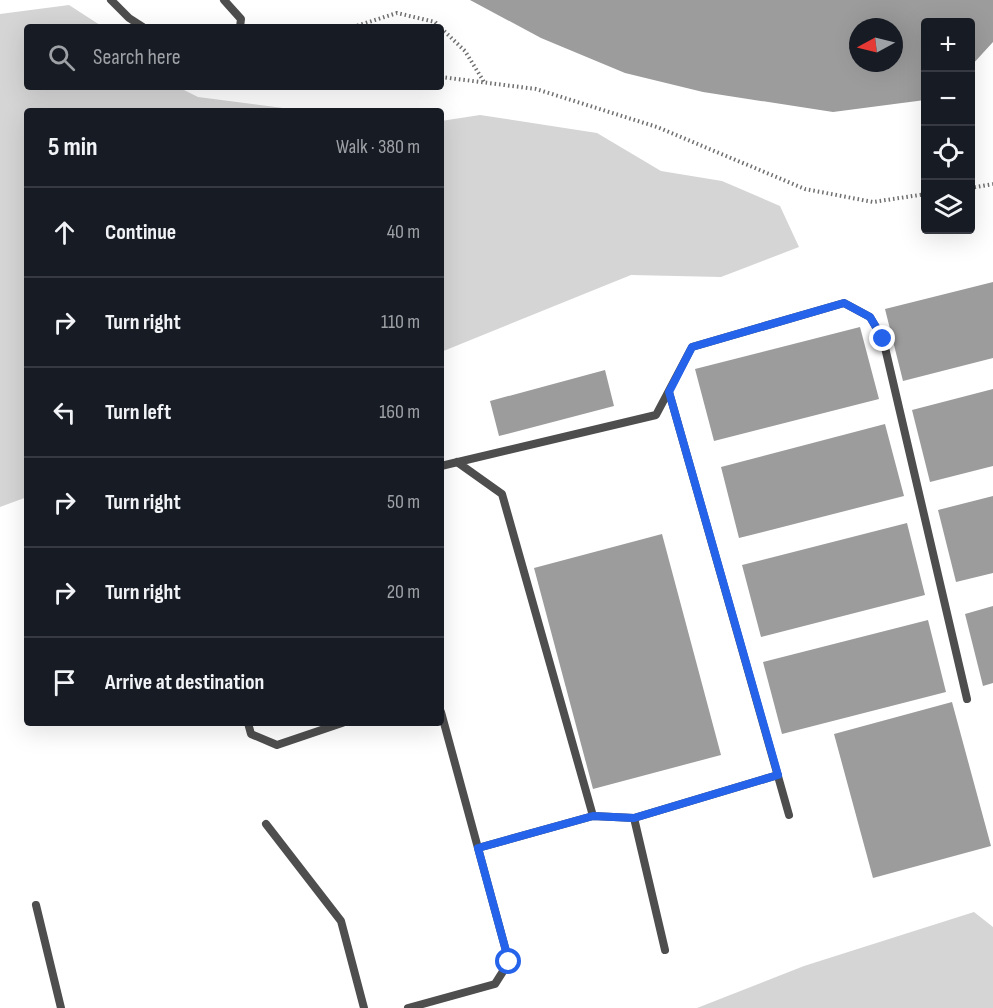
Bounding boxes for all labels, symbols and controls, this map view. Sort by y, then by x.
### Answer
north arrow [849,18,903,72]
map controls [921,18,975,234]
button: + [921,18,975,72]
search box [24,24,444,90]
icon: search [45,41,78,74]
text: Search here [93,44,180,71]
button: − [921,72,975,126]
button: locate [921,126,975,180]
text: 5 min [48,132,98,163]
text: Walk · 380 m [336,135,420,159]
button: layers [921,180,975,234]
icon: ahead [48,216,81,249]
text: Continue [105,219,176,246]
text: 40 m [387,220,420,244]
icon: right [48,306,81,339]
text: Turn right [105,309,181,336]
text: 110 m [381,310,420,334]
route end [869,325,895,351]
icon: left [48,396,81,429]
text: Turn left [105,399,171,426]
text: 160 m [379,400,420,424]
icon: right [48,486,81,519]
text: Turn right [105,489,181,516]
text: 50 m [387,490,420,514]
icon: right [48,576,81,609]
text: Turn right [105,579,181,606]
text: 20 m [387,580,420,604]
icon: arrive [48,666,81,699]
text: Arrive at destination [105,669,264,696]
route start [495,948,521,974]

